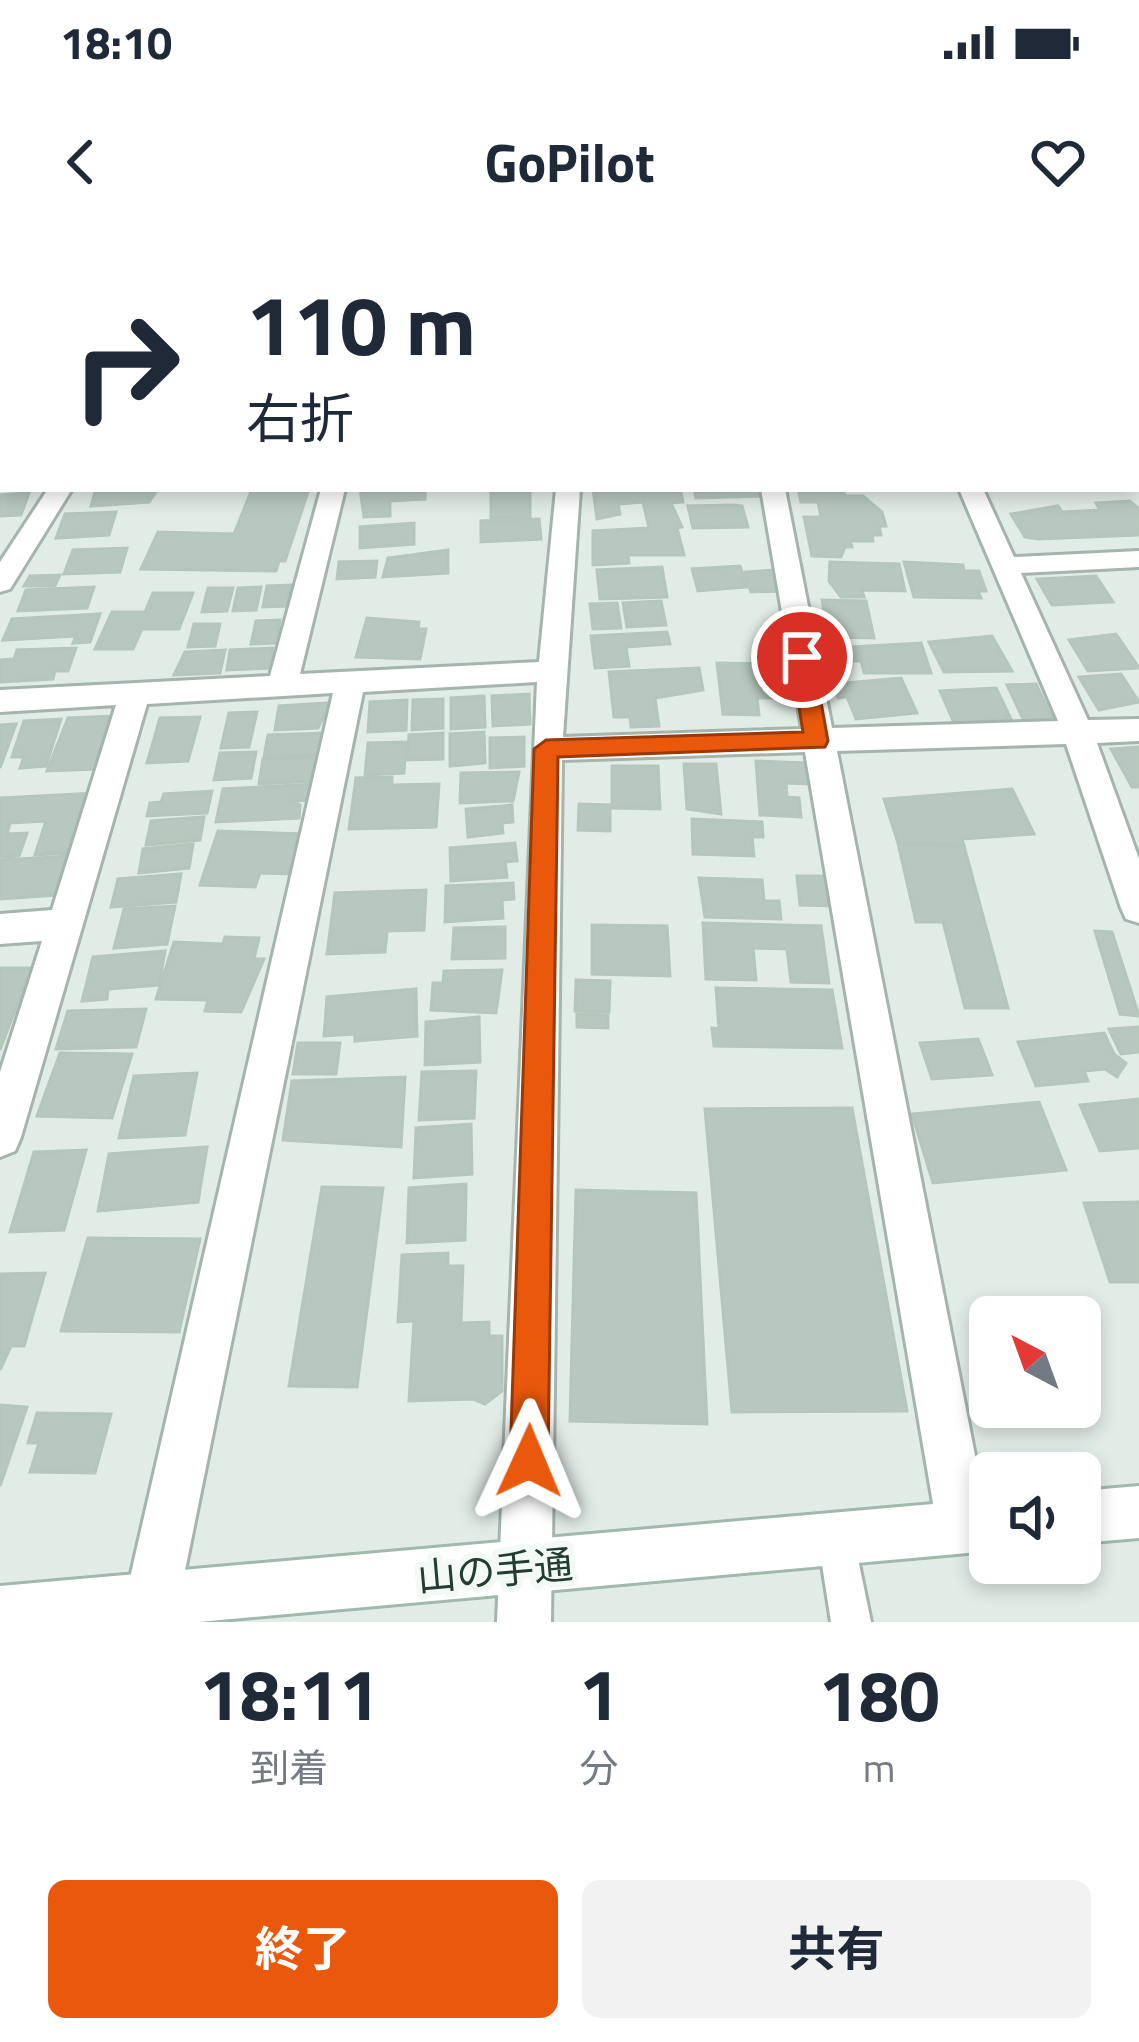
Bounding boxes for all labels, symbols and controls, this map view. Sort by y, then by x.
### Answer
text: 18:10 [60,8,172,76]
text: GoPilot [484,121,655,203]
icon: back [48,129,114,195]
icon: heart [1025,129,1091,195]
text: 110 m [246,260,476,388]
icon: right [48,288,204,444]
text: 右折 [246,377,354,459]
pin [751,606,853,708]
icon: arrive [769,624,835,690]
north arrow [969,1296,1101,1428]
map controls [969,1296,1101,1584]
position arrow [466,1398,592,1524]
button: sound [969,1452,1101,1584]
street label: 山の手通 [415,1534,575,1606]
text: 18:11 [199,1638,379,1748]
text: 1 [579,1638,619,1748]
text: 180 [819,1639,939,1749]
text: 到着 [250,1738,328,1797]
text: 分 [579,1738,618,1797]
text: m [863,1738,895,1797]
button: 終了 [48,1880,558,2018]
button: 共有 [582,1880,1091,2018]

